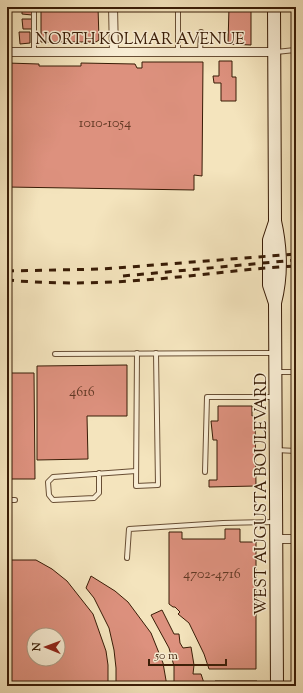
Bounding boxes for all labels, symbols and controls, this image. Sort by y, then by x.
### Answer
street label: NORTH KOLMAR AVENUE [35,29,245,52]
house number: 1010-1054 [79,114,131,134]
street label: WEST AUGUSTA BOULEVARD [251,373,274,615]
house number: 4616 [69,383,95,403]
house number: 4702-4716 [183,565,241,585]
north arrow [26,627,66,667]
scale bar [149,641,226,667]
text: N [29,642,45,652]
text: 50 m [154,647,178,665]

